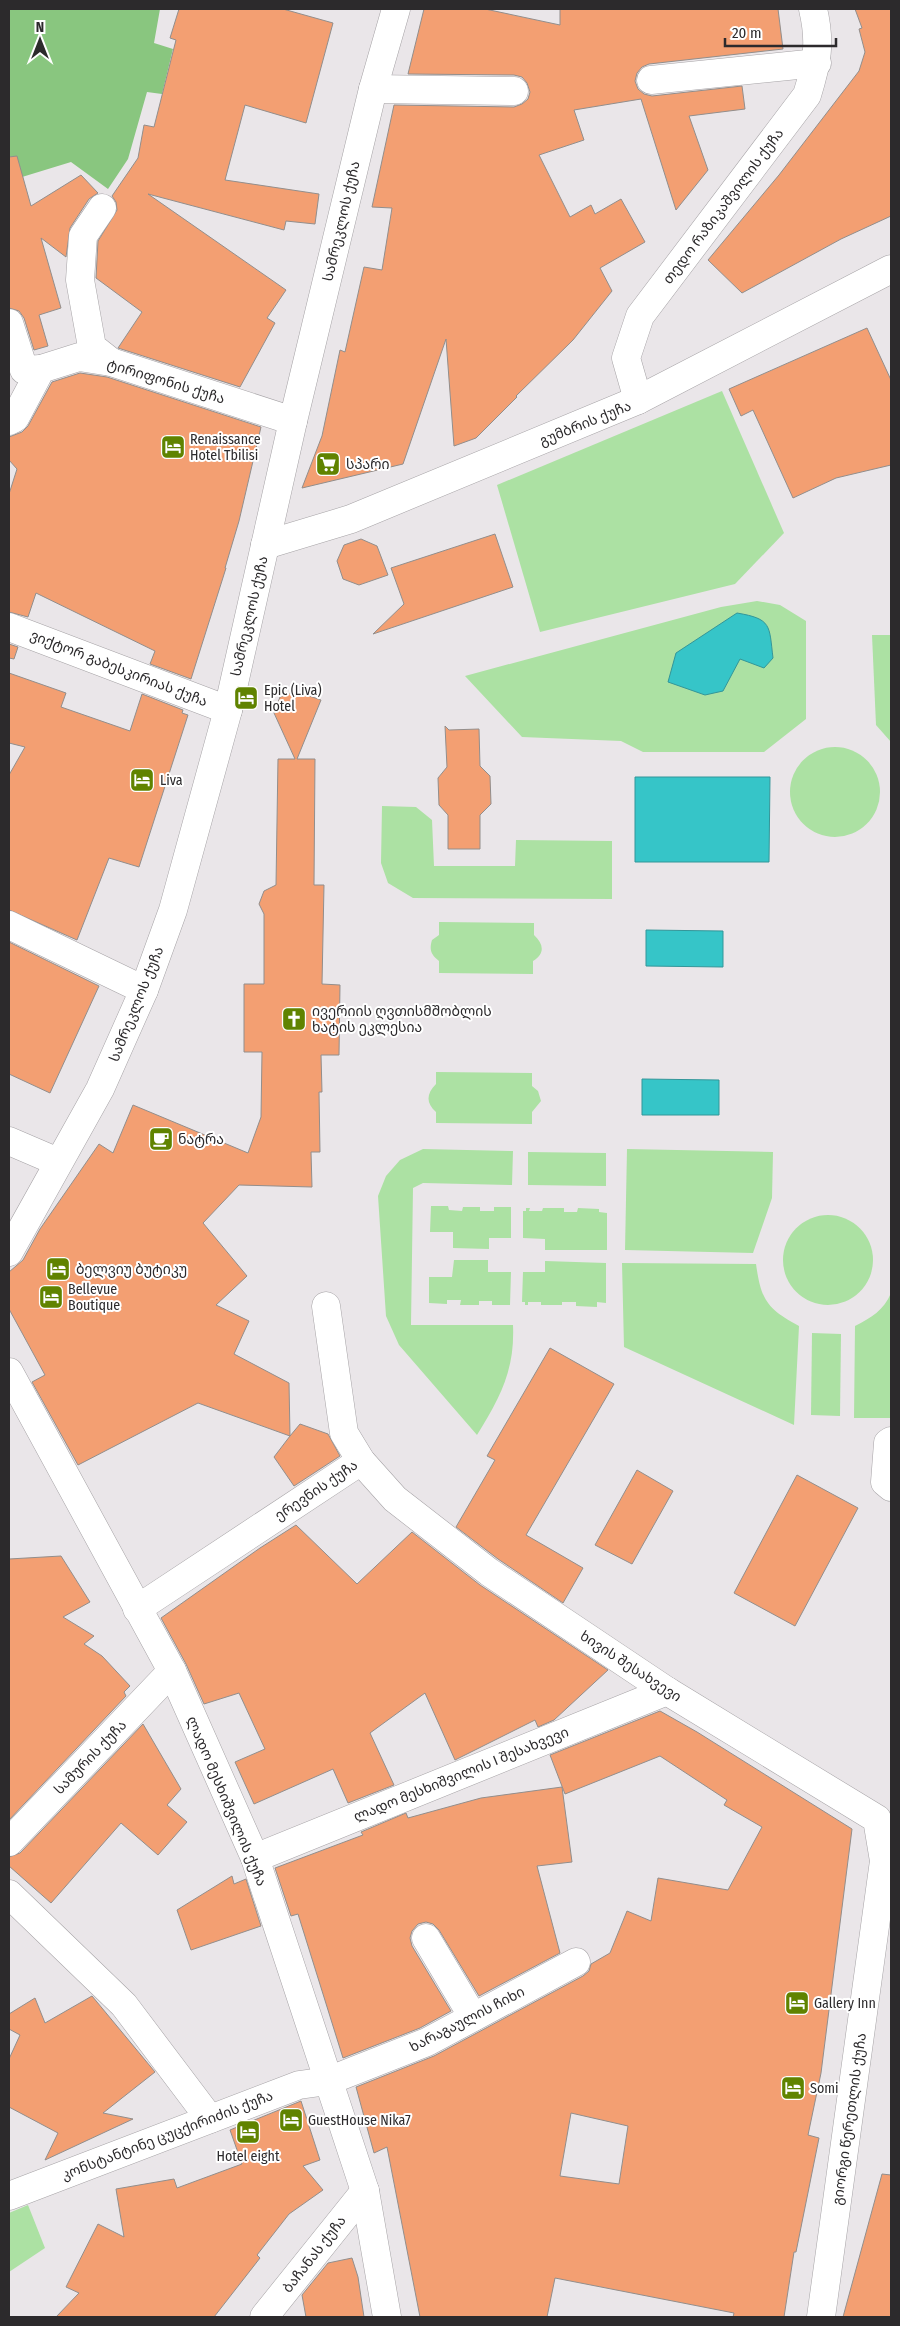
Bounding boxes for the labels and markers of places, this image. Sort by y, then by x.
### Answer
place label: Renaissance Hotel Tbilisi [190,431,261,464]
hotel icon: Renaissance Hotel Tbilisi [160,434,186,460]
supermarket icon: სპარი [315,451,341,477]
place label: სპარი [346,456,389,473]
place label: Epic (Liva) Hotel [264,682,322,715]
hotel icon: Epic (Liva) Hotel [233,685,259,711]
hotel icon: Liva [129,767,155,793]
place label: Liva [160,772,183,789]
place label: ივერიის ღვთისმშობლის ხატის ეკლესია [312,1003,492,1036]
church icon: ივერიის ღვთისმშობლის ხატის ეკლესია [281,1006,307,1032]
cafe icon: ნატრა [148,1126,174,1152]
place label: ნატრა [178,1131,224,1148]
hotel icon: ბელვიუ ბუტიკუ [45,1256,71,1282]
place label: ბელვიუ ბუტიკუ [76,1261,187,1278]
place label: Bellevue Boutique [68,1281,120,1314]
hotel icon: Bellevue Boutique [38,1284,64,1310]
hotel icon: Gallery Inn [784,1990,810,2016]
place label: Gallery Inn [814,1995,876,2012]
hotel icon: Somi [780,2075,806,2101]
place label: Somi [810,2080,839,2097]
hotel icon: GuestHouse Nika7 [278,2107,304,2133]
place label: GuestHouse Nika7 [308,2112,411,2129]
hotel icon: Hotel eight [235,2119,261,2145]
place label: Hotel eight [216,2148,280,2165]

